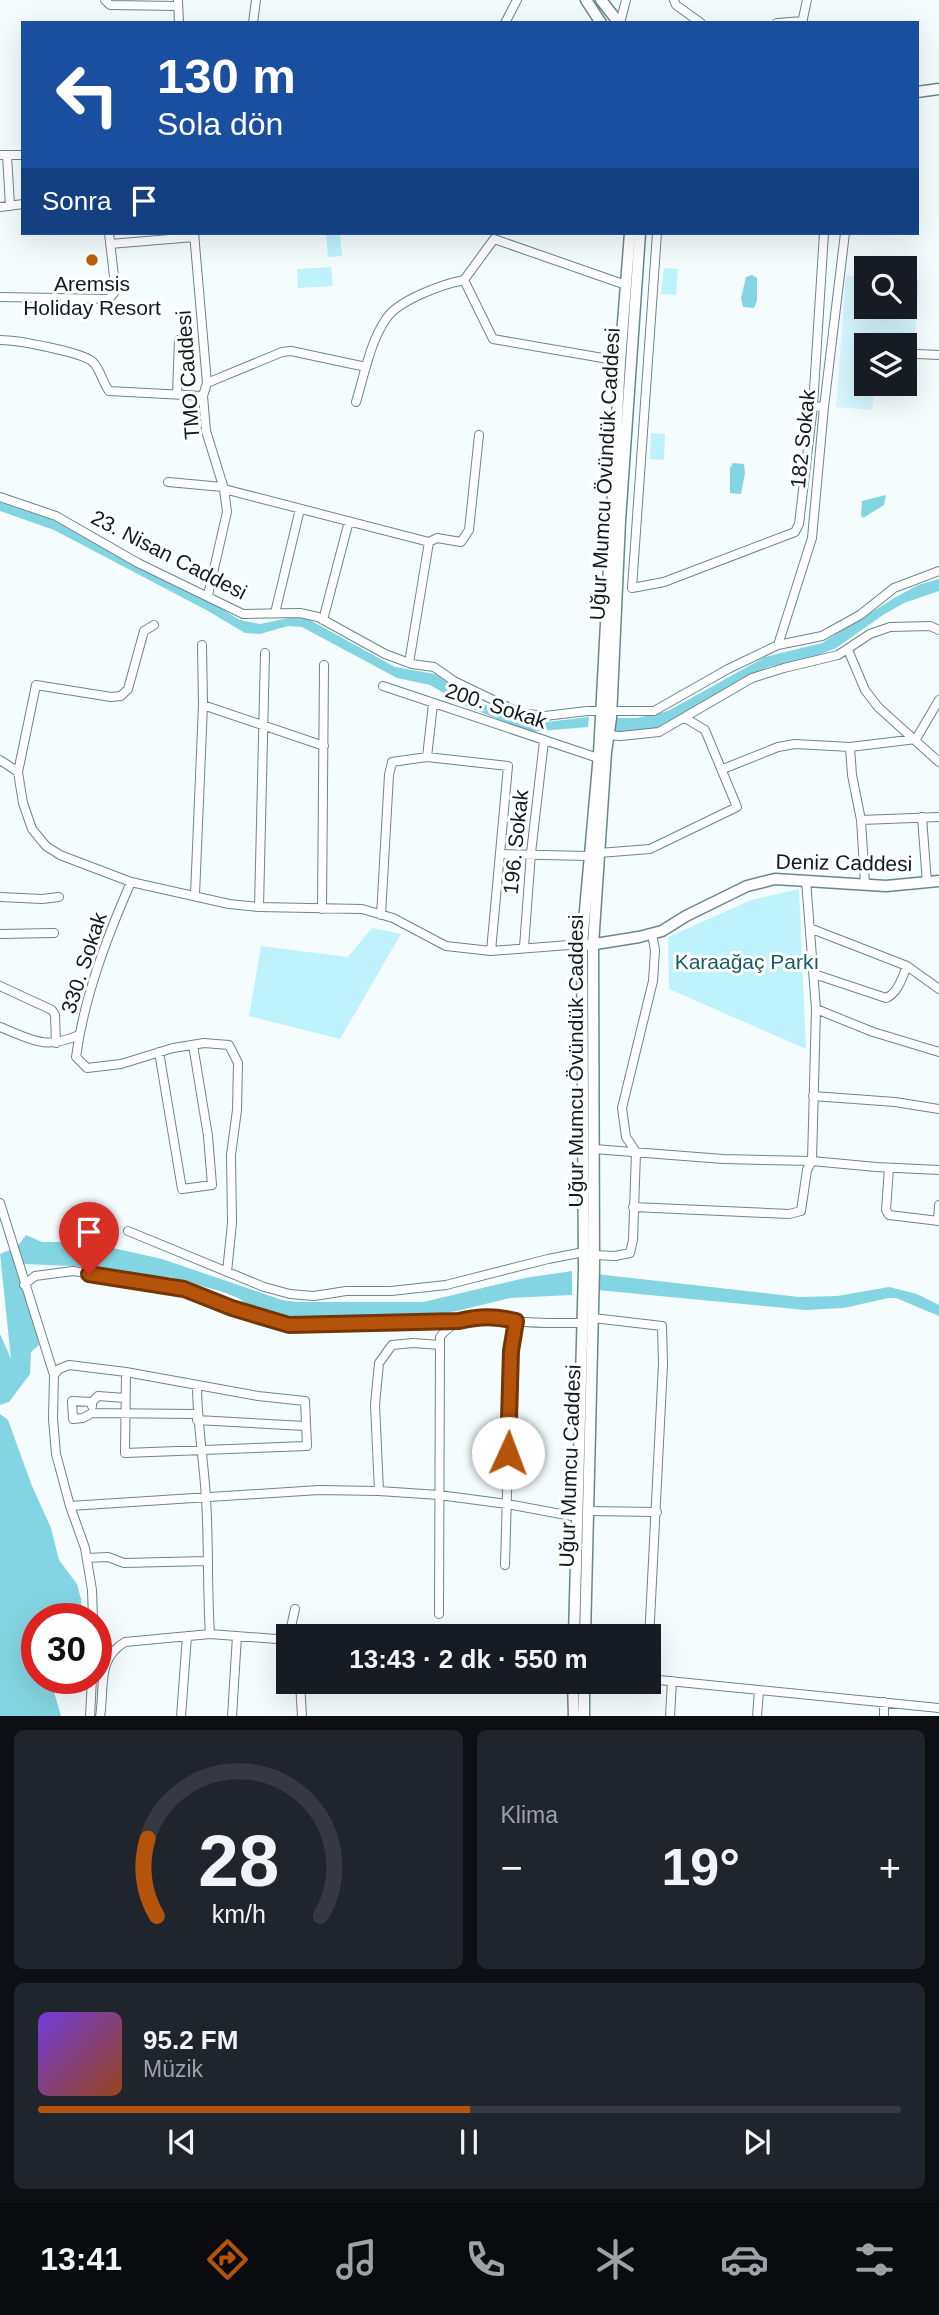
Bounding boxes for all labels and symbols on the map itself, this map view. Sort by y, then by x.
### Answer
marker: Aremsis Holiday Resort [84,252,100,268]
place label: Aremsis Holiday Resort [23,272,161,319]
street label: TMO Caddesi [172,310,203,440]
street label: Uğur Mumcu Övündük Caddesi [585,327,624,621]
street label: 182 Sokak [786,388,819,490]
street label: 23. Nisan Caddesi [88,505,251,604]
street label: 200. Sokak [443,678,550,733]
street label: 196. Sokak [499,788,532,895]
street label: Deniz Caddesi [776,850,912,875]
street label: 330. Sokak [56,909,111,1016]
street label: Uğur Mumcu Övündük Caddesi [564,915,587,1207]
park label: Karaağaç Parkı [675,950,819,973]
pin [59,1202,119,1274]
street label: Uğur Mumcu Caddesi [554,1364,585,1568]
position arrow [471,1416,545,1490]
speed limit sign: 30 [21,1603,112,1694]

